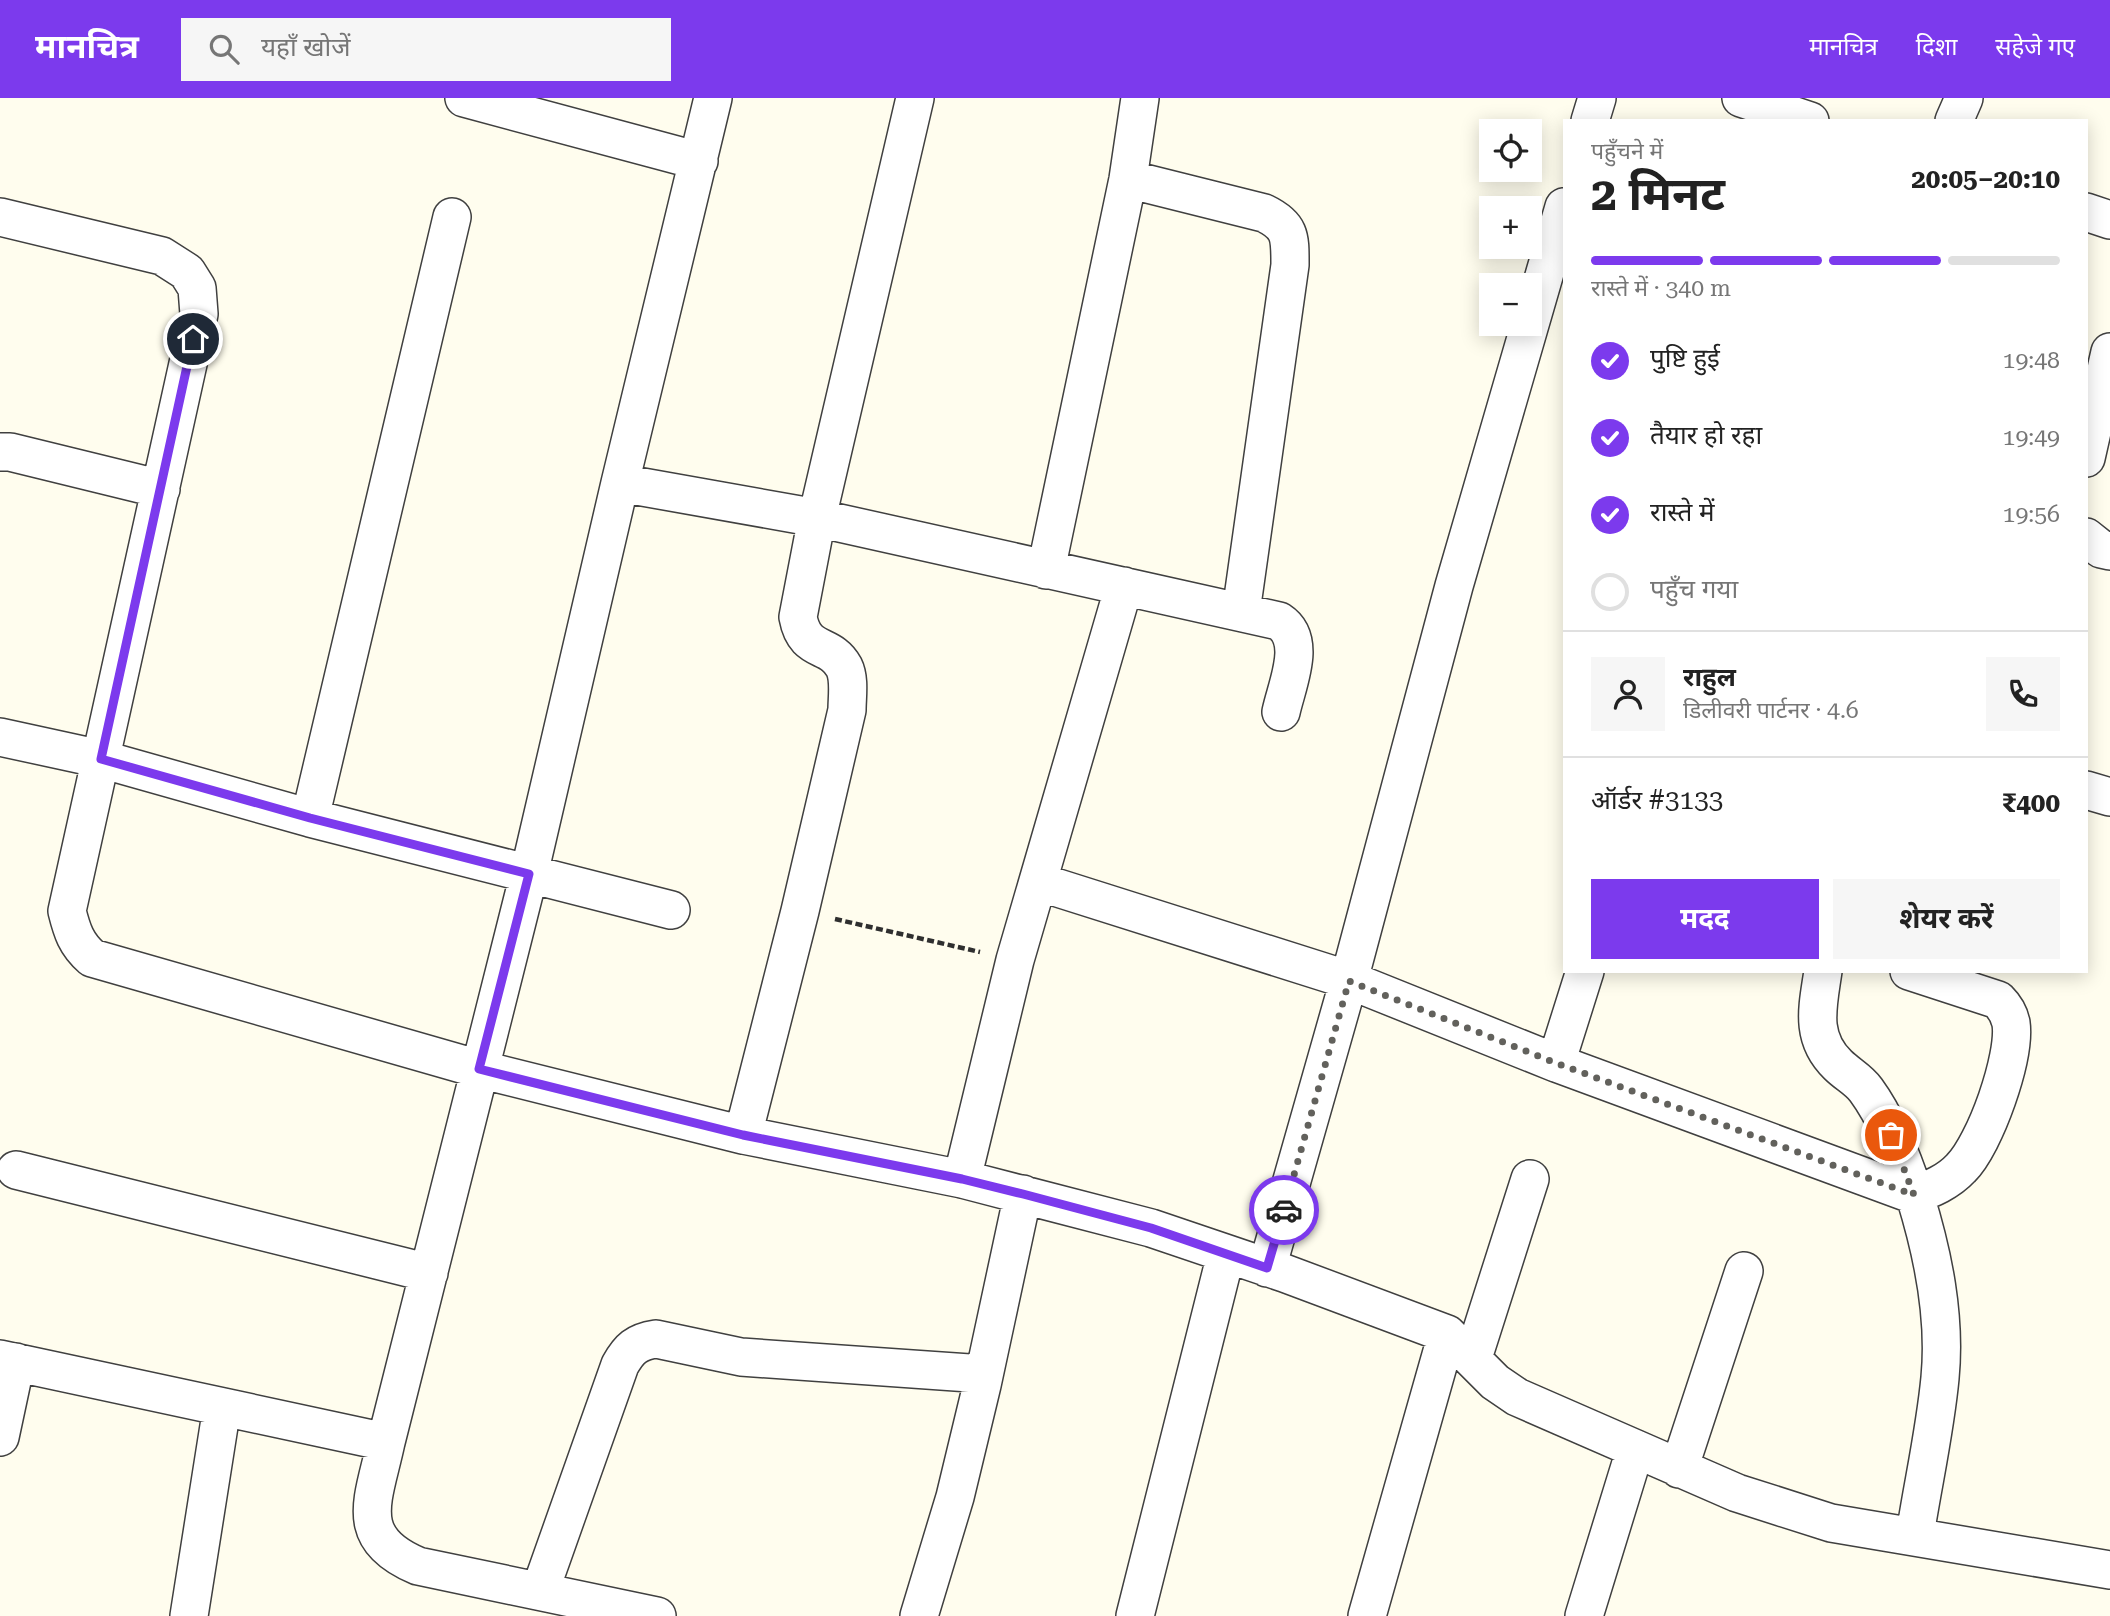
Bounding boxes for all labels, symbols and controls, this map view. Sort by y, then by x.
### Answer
search box [181,18,671,81]
text: मानचित्र [35,27,139,66]
icon: search [205,30,243,68]
text: यहाँ खोजें [261,32,351,62]
text: मानचित्र [1809,33,1878,61]
text: दिशा [1916,33,1957,61]
text: सहेजे गए [1995,33,2075,61]
map controls [1479,119,1542,336]
button: locate [1479,119,1542,182]
text: पहुँचने में [1591,138,1663,165]
text: 20:05–20:10 [1911,164,2060,194]
text: 2 मिनट [1591,167,1725,221]
button: + [1479,196,1542,259]
button: − [1479,273,1542,336]
text: रास्ते में · 340 m [1591,275,1731,302]
pin [163,309,223,369]
icon: home [174,320,212,358]
icon: check [1591,342,1629,380]
text: पुष्टि हुई [1650,343,1720,373]
text: 19:48 [2003,347,2060,374]
icon: check [1591,419,1629,457]
text: तैयार हो रहा [1650,420,1762,450]
text: 19:49 [2003,424,2060,451]
icon: check [1591,496,1629,534]
text: रास्ते में [1650,497,1714,527]
text: 19:56 [2003,501,2060,528]
text: पहुँच गया [1650,574,1738,604]
button: person [1591,657,1665,731]
button: phone [1986,657,2060,731]
text: राहुल [1683,662,1736,692]
text: डिलीवरी पार्टनर · 4.6 [1683,697,1859,724]
text: ऑर्डर #3133 [1591,785,1723,815]
text: ₹400 [2002,788,2060,818]
button: मदद [1591,879,1819,959]
button: शेयर करें [1833,879,2060,959]
pin [1861,1105,1921,1165]
icon: bag [1872,1116,1910,1154]
courier [1249,1175,1319,1245]
icon: car [1265,1191,1303,1229]

